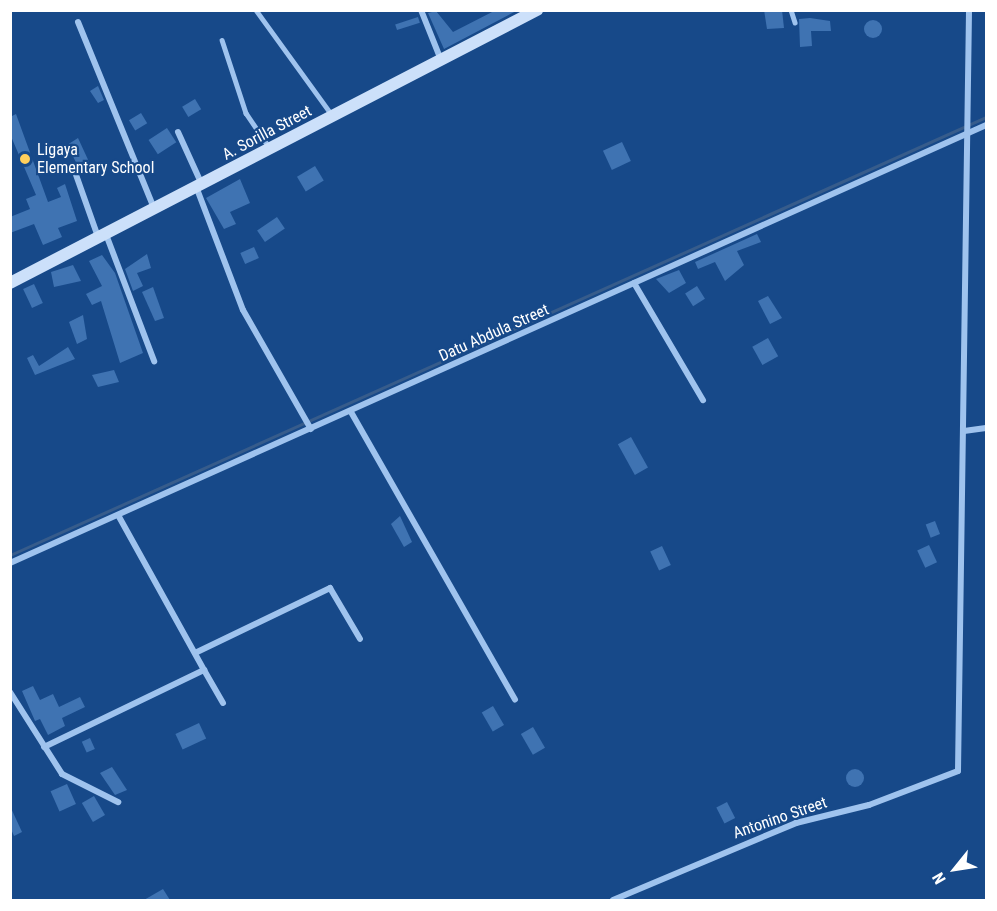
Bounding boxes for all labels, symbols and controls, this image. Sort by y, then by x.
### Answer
street label: A. Sorilla Street [219,101,315,165]
place label: Ligaya Elementary School [37,140,154,178]
marker: Ligaya Elementary School [18,152,32,166]
street label: Datu Abdula Street [436,300,552,366]
street label: Antonino Street [731,793,829,843]
north arrow [925,839,985,899]
text: N [928,869,950,887]

